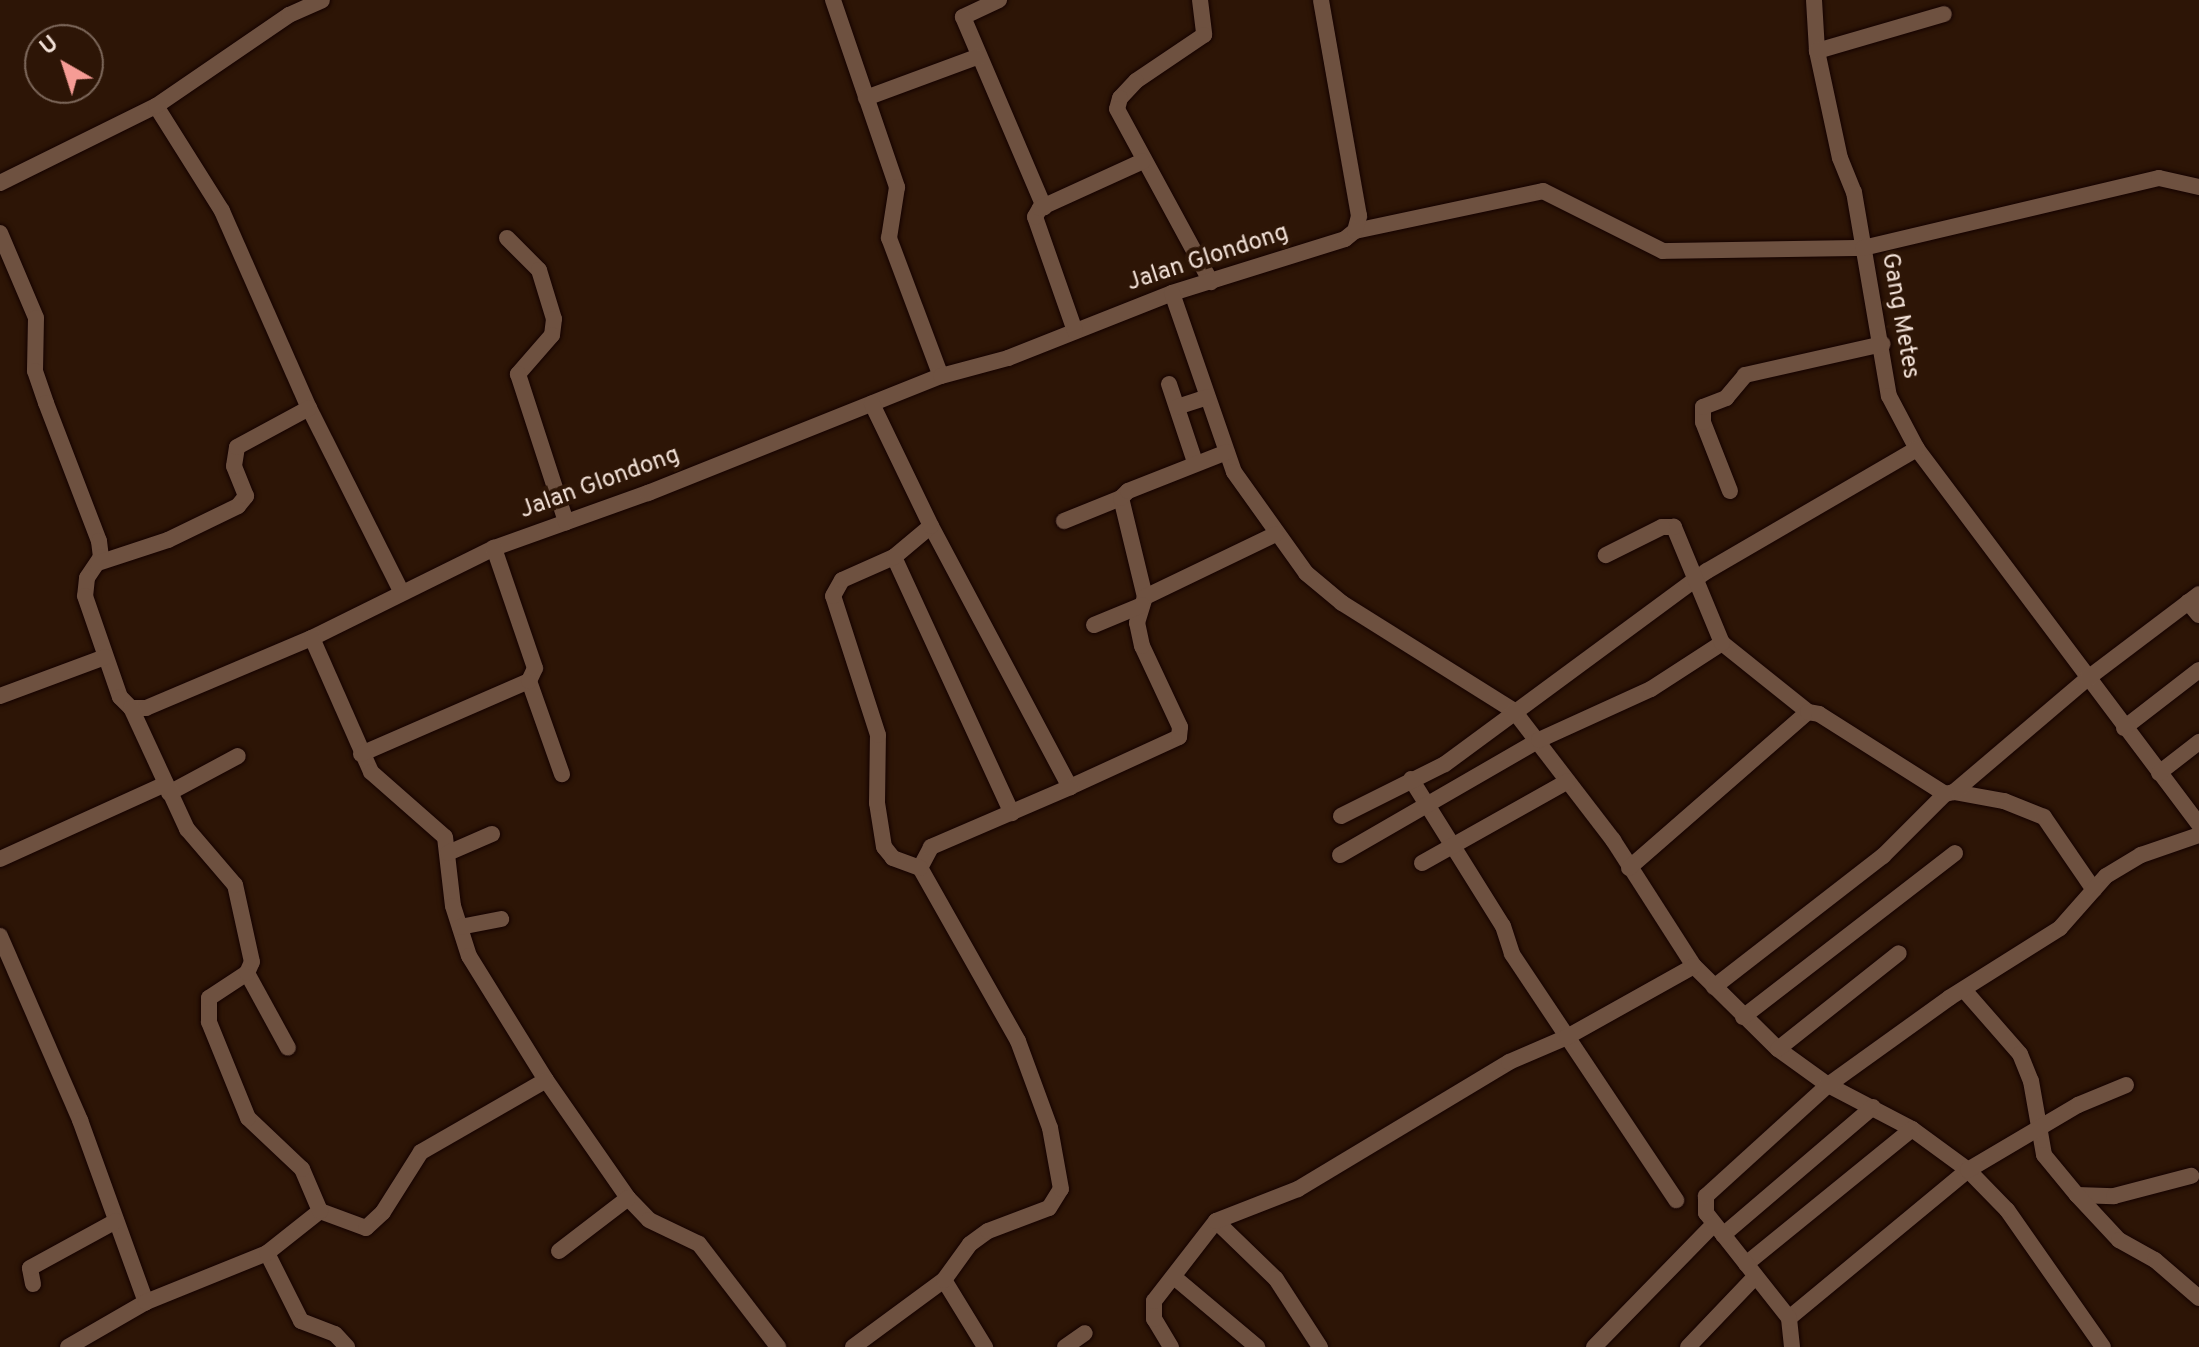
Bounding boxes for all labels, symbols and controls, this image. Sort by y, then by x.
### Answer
north arrow [24,24,104,104]
text: U [35,31,64,62]
street label: Jalan Glondong [1124,219,1292,299]
street label: Gang Metes [1874,251,1924,381]
street label: Jalan Glondong [516,442,684,526]

